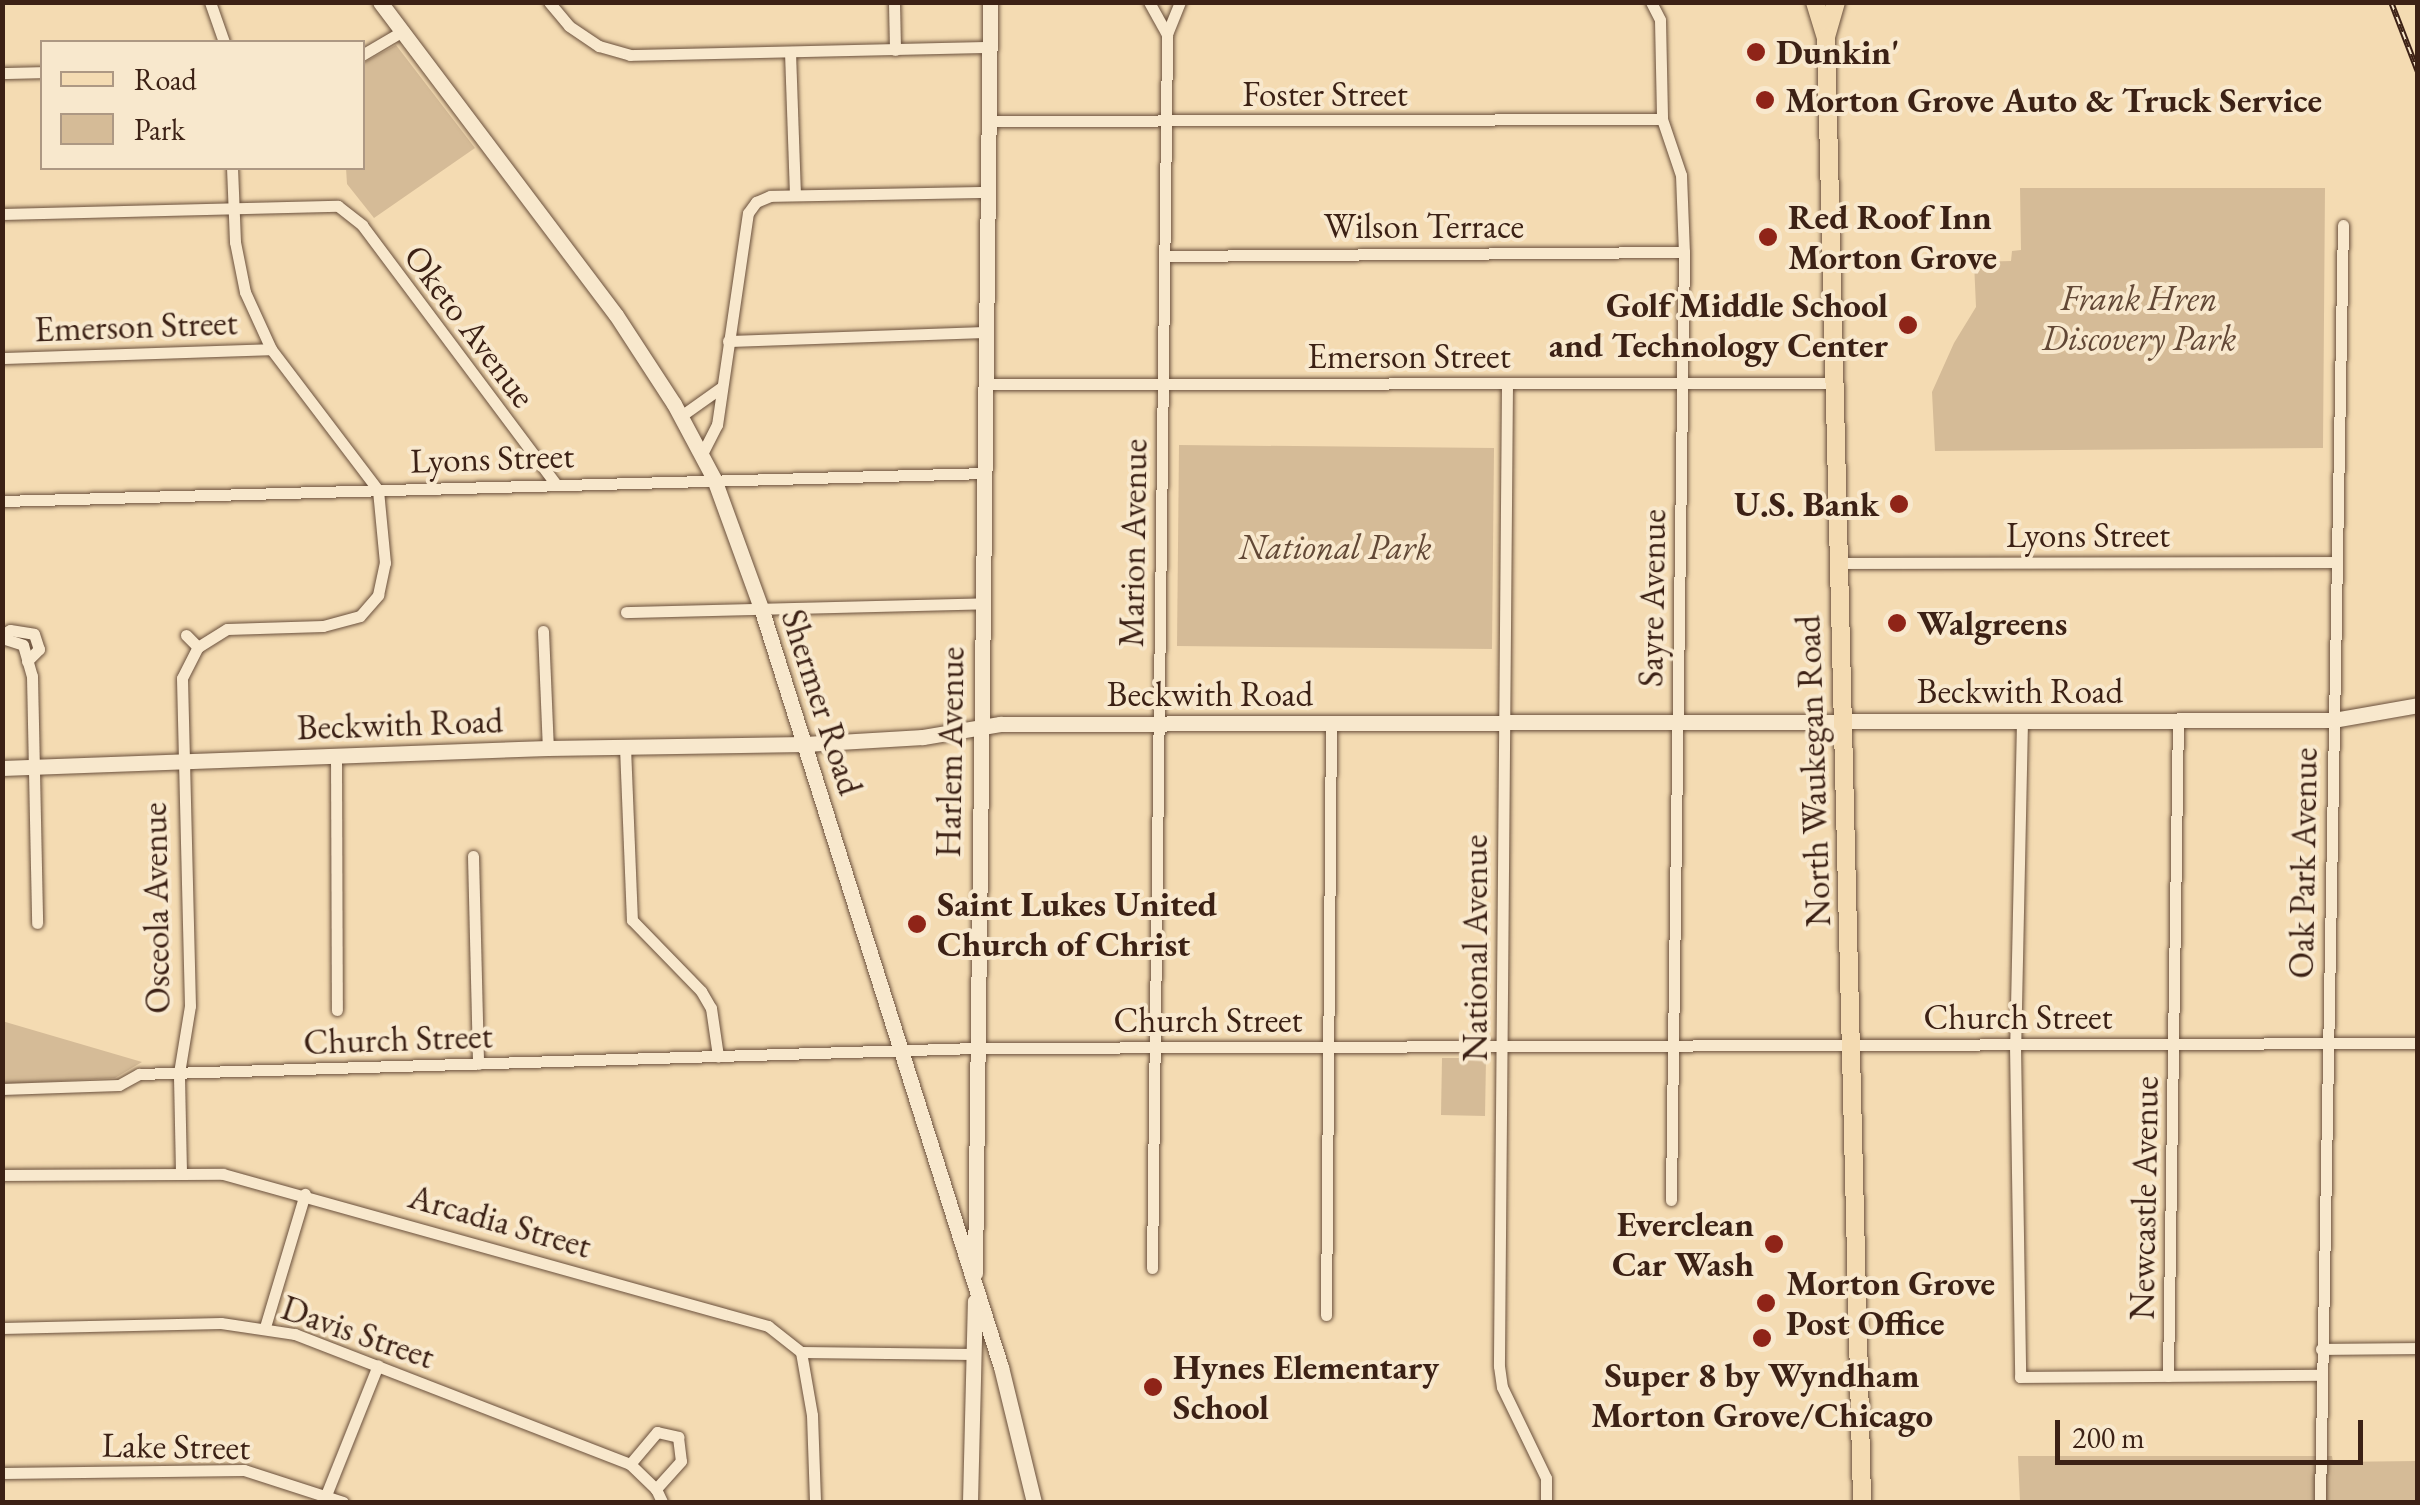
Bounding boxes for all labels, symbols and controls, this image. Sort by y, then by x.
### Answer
place label: Dunkin' [1776,31,1899,73]
legend [40,40,365,170]
marker: Dunkin' [1745,41,1767,63]
text: Road [134,60,197,99]
street label: Foster Street [1242,73,1408,115]
place label: Morton Grove Auto & Truck Service [1785,79,2322,121]
marker: Morton Grove Auto & Truck Service [1754,89,1776,111]
text: Park [134,110,185,149]
place label: Red Roof Inn Morton Grove [1788,196,1997,278]
street label: Wilson Terrace [1324,205,1524,247]
marker: Red Roof Inn Morton Grove [1757,226,1779,248]
street label: Oketo Avenue [395,236,545,416]
park label: Frank Hren Discovery Park [2042,277,2236,359]
place label: Golf Middle School and Technology Center [1549,284,1888,366]
street label: Emerson Street [34,301,238,351]
marker: Golf Middle School and Technology Center [1897,314,1919,336]
street label: Emerson Street [1307,335,1511,377]
street label: Lyons Street [409,434,575,482]
street label: Marion Avenue [1110,438,1156,648]
place label: U.S. Bank [1734,483,1879,525]
marker: U.S. Bank [1888,493,1910,515]
street label: Sayre Avenue [1629,509,1675,687]
street label: Lyons Street [2006,514,2170,556]
park label: National Park [1238,526,1432,568]
place label: Walgreens [1917,602,2067,644]
street label: Shermer Road [772,604,872,800]
marker: Walgreens [1886,612,1908,634]
street label: North Waukegan Road [1787,615,1839,927]
street label: Harlem Avenue [927,646,973,858]
street label: Beckwith Road [1917,670,2123,712]
street label: Beckwith Road [1107,673,1313,715]
street label: Beckwith Road [296,699,504,749]
street label: Oak Park Avenue [2280,747,2326,979]
street label: Osceola Avenue [133,802,179,1014]
street label: National Avenue [1454,835,1496,1061]
place label: Saint Lukes United Church of Christ [937,883,1217,965]
marker: Saint Lukes United Church of Christ [906,913,928,935]
street label: Church Street [1923,996,2113,1038]
street label: Church Street [1113,999,1303,1041]
street label: Church Street [303,1015,493,1063]
street label: Newcastle Avenue [2121,1076,2167,1320]
street label: Arcadia Street [404,1175,596,1267]
place label: Everclean Car Wash [1612,1203,1754,1285]
marker: Everclean Car Wash [1763,1233,1785,1255]
place label: Morton Grove Post Office [1786,1262,1995,1344]
street label: Davis Street [276,1286,440,1378]
marker: Morton Grove Post Office [1755,1292,1777,1314]
marker: Super 8 by Wyndham Morton Grove/Chicago [1751,1327,1773,1349]
place label: Hynes Elementary School [1173,1346,1439,1428]
place label: Super 8 by Wyndham Morton Grove/Chicago [1591,1354,1933,1436]
marker: Hynes Elementary School [1142,1376,1164,1398]
scale bar [2060,1400,2368,1462]
text: 200 m [2072,1418,2145,1457]
street label: Lake Street [101,1424,251,1468]

